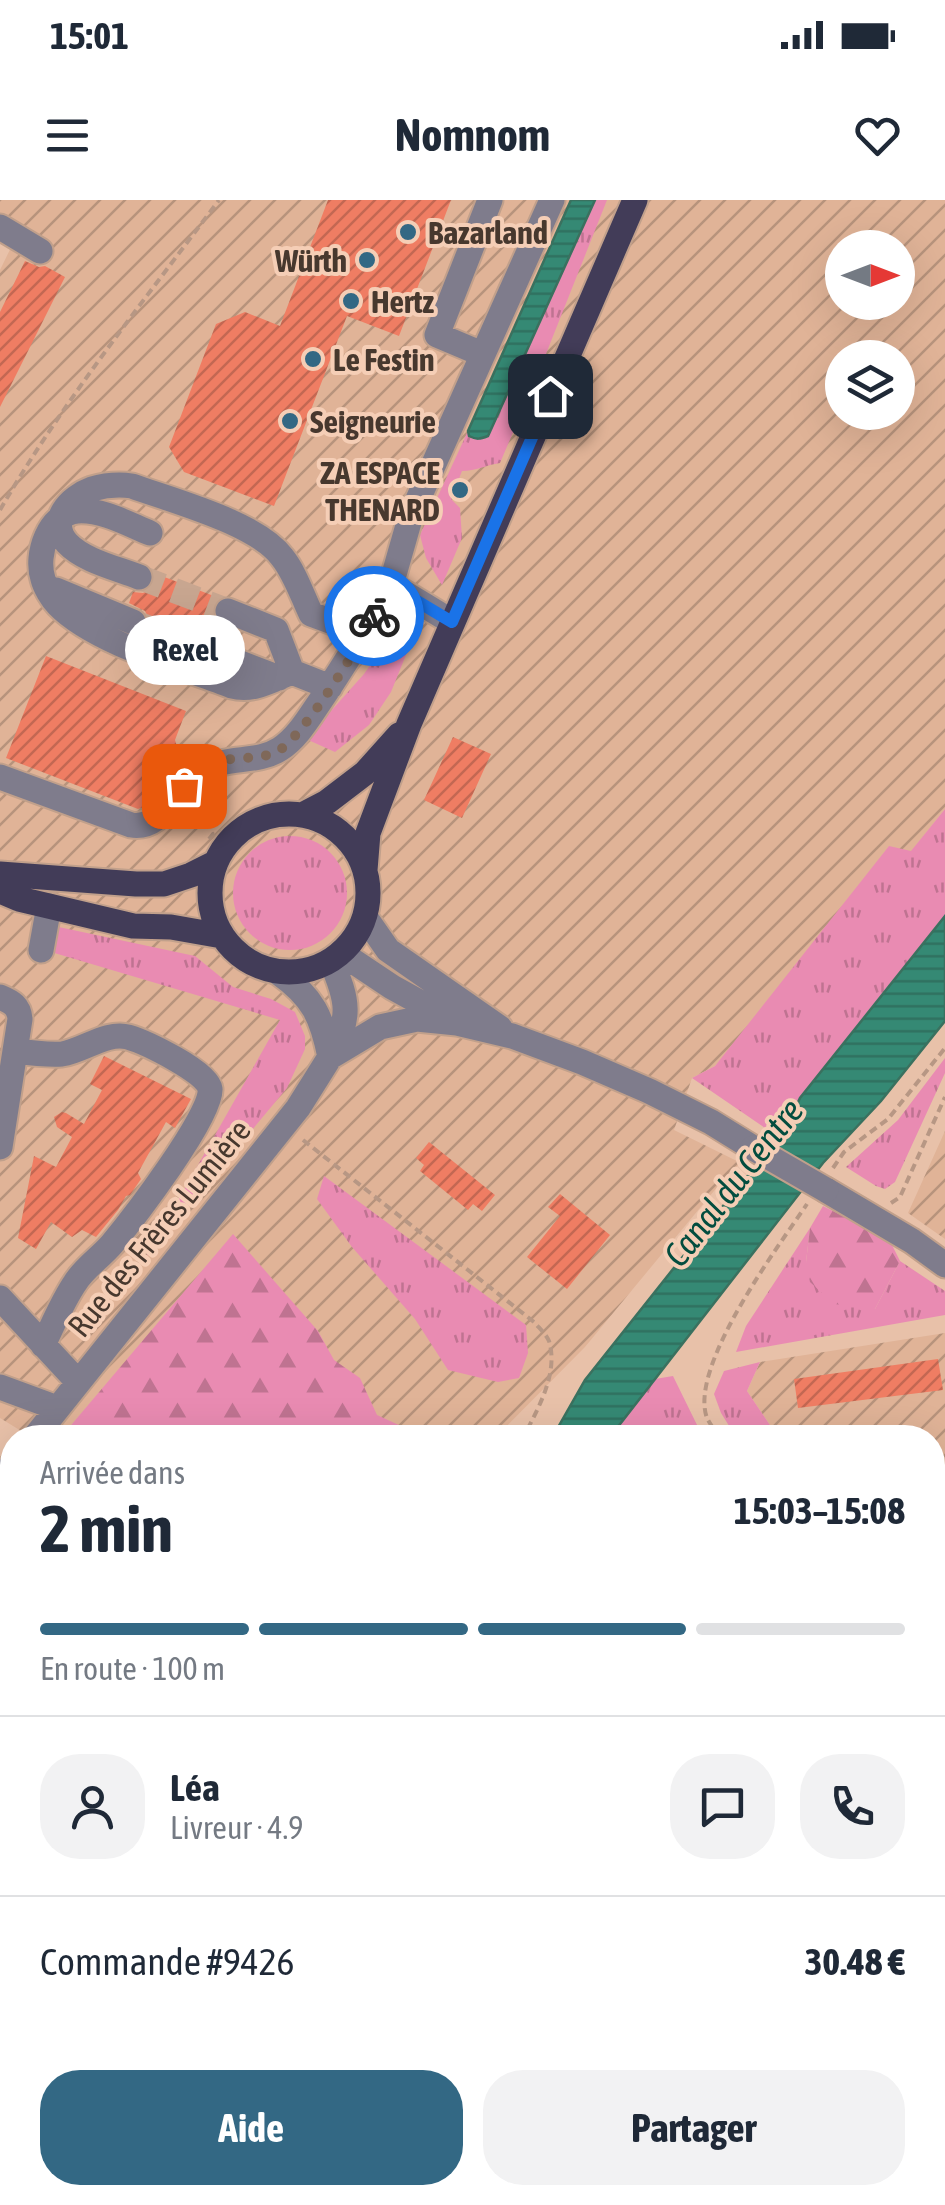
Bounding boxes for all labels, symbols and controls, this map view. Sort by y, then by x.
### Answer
text: 15:01 [50,14,129,57]
icon: menu [40,108,95,163]
icon: heart [850,108,905,163]
text: Nomnom [395,109,550,161]
place label: Bazarland [428,214,548,251]
marker: Bazarland [397,221,419,243]
north arrow [825,230,915,320]
map controls [825,230,915,430]
place label: Würth [274,242,347,279]
marker: Würth [356,249,378,271]
place label: Hertz [371,283,434,320]
marker: Hertz [340,290,362,312]
button: layers [825,340,915,430]
place label: Le Festin [333,341,434,378]
marker: Le Festin [302,348,324,370]
pin [508,354,593,439]
icon: home [523,369,578,424]
place label: Seigneurie [310,403,436,440]
marker: Seigneurie [279,410,301,432]
place label: ZA ESPACE THENARD [320,454,440,528]
marker: ZA ESPACE THENARD [449,479,471,501]
courier [324,566,424,666]
icon: bike [347,589,402,644]
callout: Rexel [124,616,244,686]
text: Rexel [152,631,218,668]
pin [142,744,227,829]
icon: bag [157,759,212,814]
water label: Canal du Centre [655,1090,811,1274]
street label: Rue des Frères Lumière [60,1112,258,1344]
text: Arrivée dans [40,1454,185,1491]
text: 15:03–15:08 [734,1489,905,1532]
text: 2 min [40,1491,173,1566]
text: En route · 100 m [40,1650,225,1687]
button: person [40,1754,145,1859]
button: chat [670,1754,775,1859]
button: phone [800,1754,905,1859]
text: Léa [170,1766,220,1809]
text: Livreur · 4.9 [170,1809,303,1846]
text: Commande #9426 [40,1940,294,1983]
text: 30.48 € [804,1940,905,1983]
button: Aide [40,2070,463,2185]
button: Partager [483,2070,905,2185]

